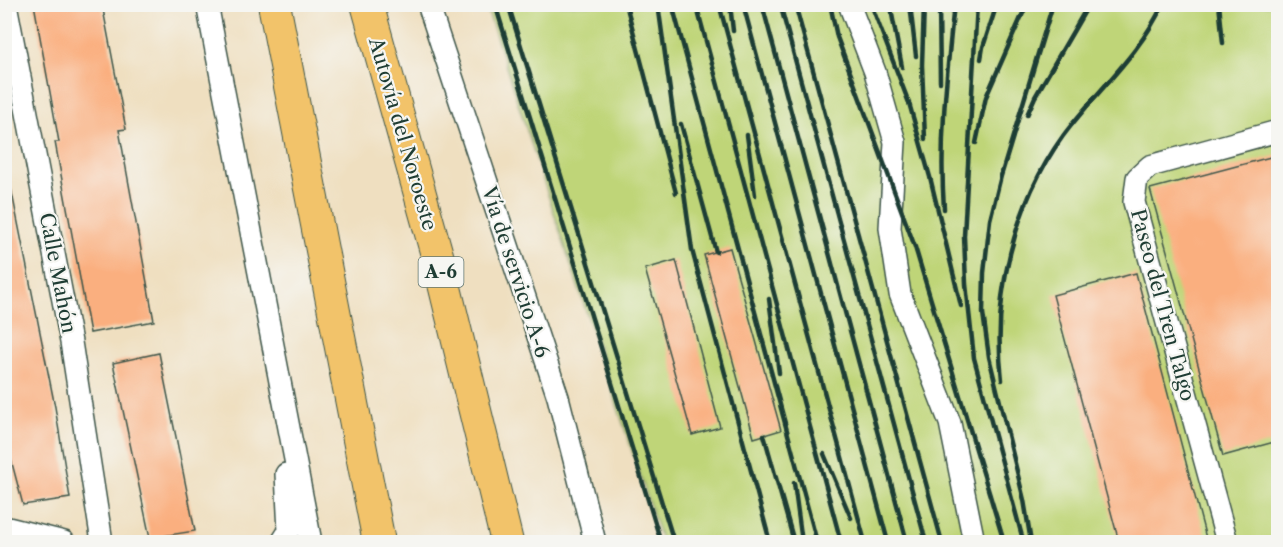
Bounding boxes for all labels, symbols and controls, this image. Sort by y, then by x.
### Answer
street label: Autovía del Noroeste [364,34,442,233]
street label: Vía de servicio A-6 [477,182,555,361]
street label: Paseo del Tren Talgo [1126,206,1200,404]
street label: Calle Mahón [35,211,82,336]
road number: A-6 [418,257,464,287]

